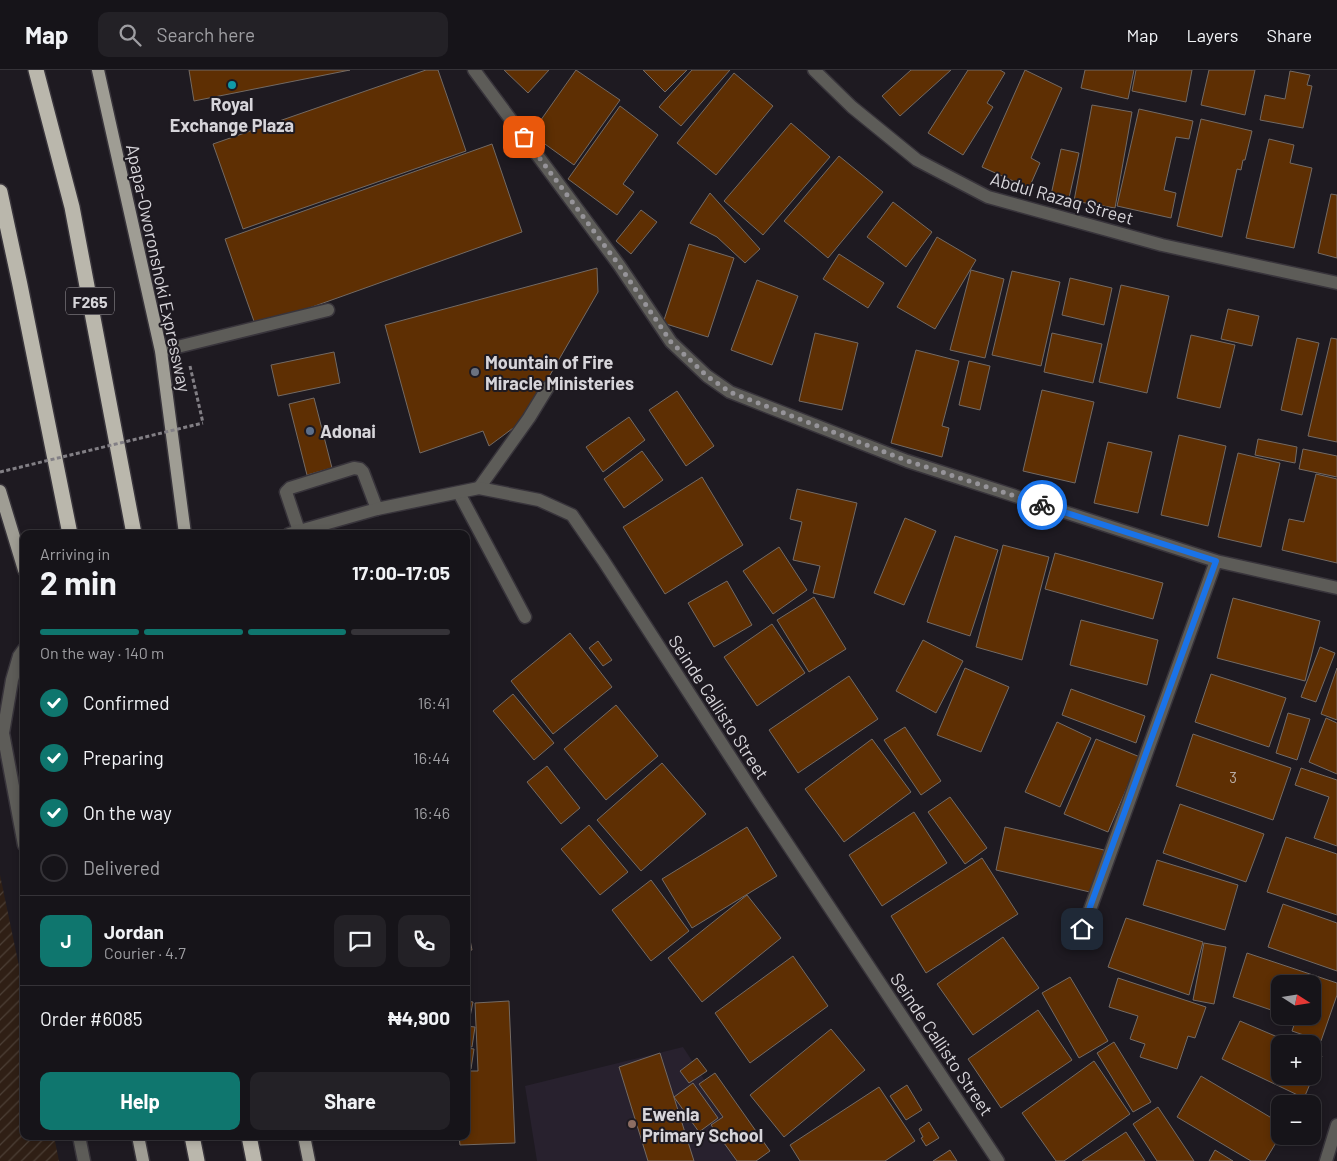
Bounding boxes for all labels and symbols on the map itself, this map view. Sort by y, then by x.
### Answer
marker: Royal Exchange Plaza [226,79,238,91]
place label: Royal Exchange Plaza [170,93,294,136]
pin [503,116,545,158]
street label: Apapa-Oworonshoki Expressway [122,142,196,394]
street label: Abdul Razaq Street [988,167,1136,229]
road number: F265 [66,288,114,315]
place label: Mountain of Fire Miracle Ministeries [485,351,634,394]
marker: Mountain of Fire Miracle Ministeries [469,366,481,378]
place label: Adonai [320,420,376,442]
marker: Adonai [304,425,316,437]
courier [1017,480,1067,530]
street label: Seinde Callisto Street [664,631,774,783]
house number: 3 [1229,768,1237,786]
pin [1061,908,1103,950]
street label: Seinde Callisto Street [886,968,998,1120]
north arrow [1271,975,1321,1025]
place label: Ewenla Primary School [642,1103,763,1146]
marker: Ewenla Primary School [626,1118,638,1130]

